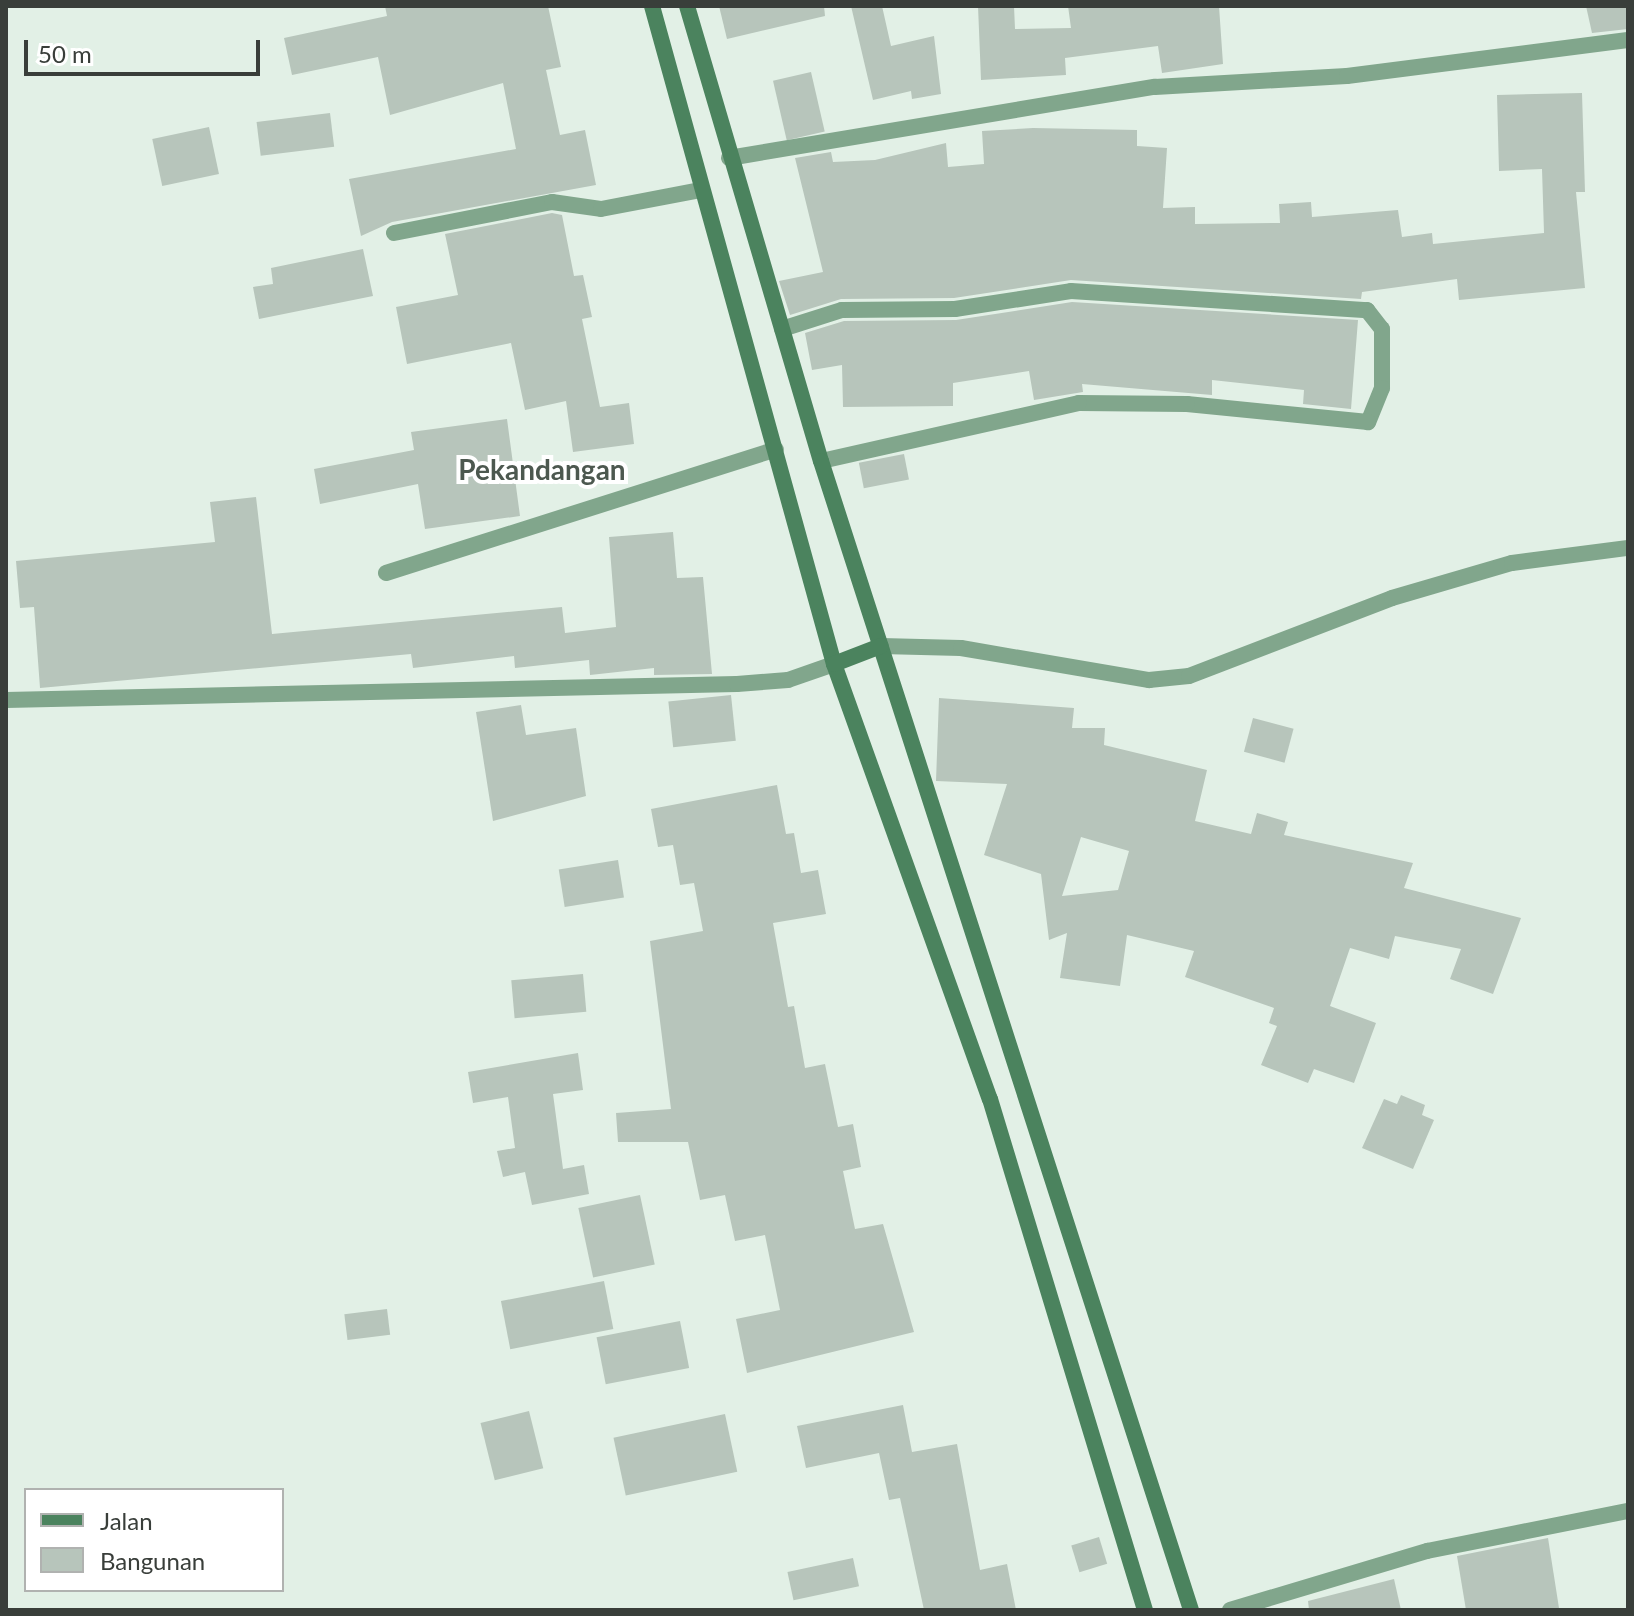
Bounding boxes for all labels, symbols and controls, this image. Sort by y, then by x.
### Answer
scale bar [28,24,264,74]
text: 50 m [38,39,92,68]
district label: Pekandangan [458,452,626,486]
legend [24,1488,284,1592]
text: Jalan [100,1506,153,1535]
text: Bangunan [100,1546,205,1575]

